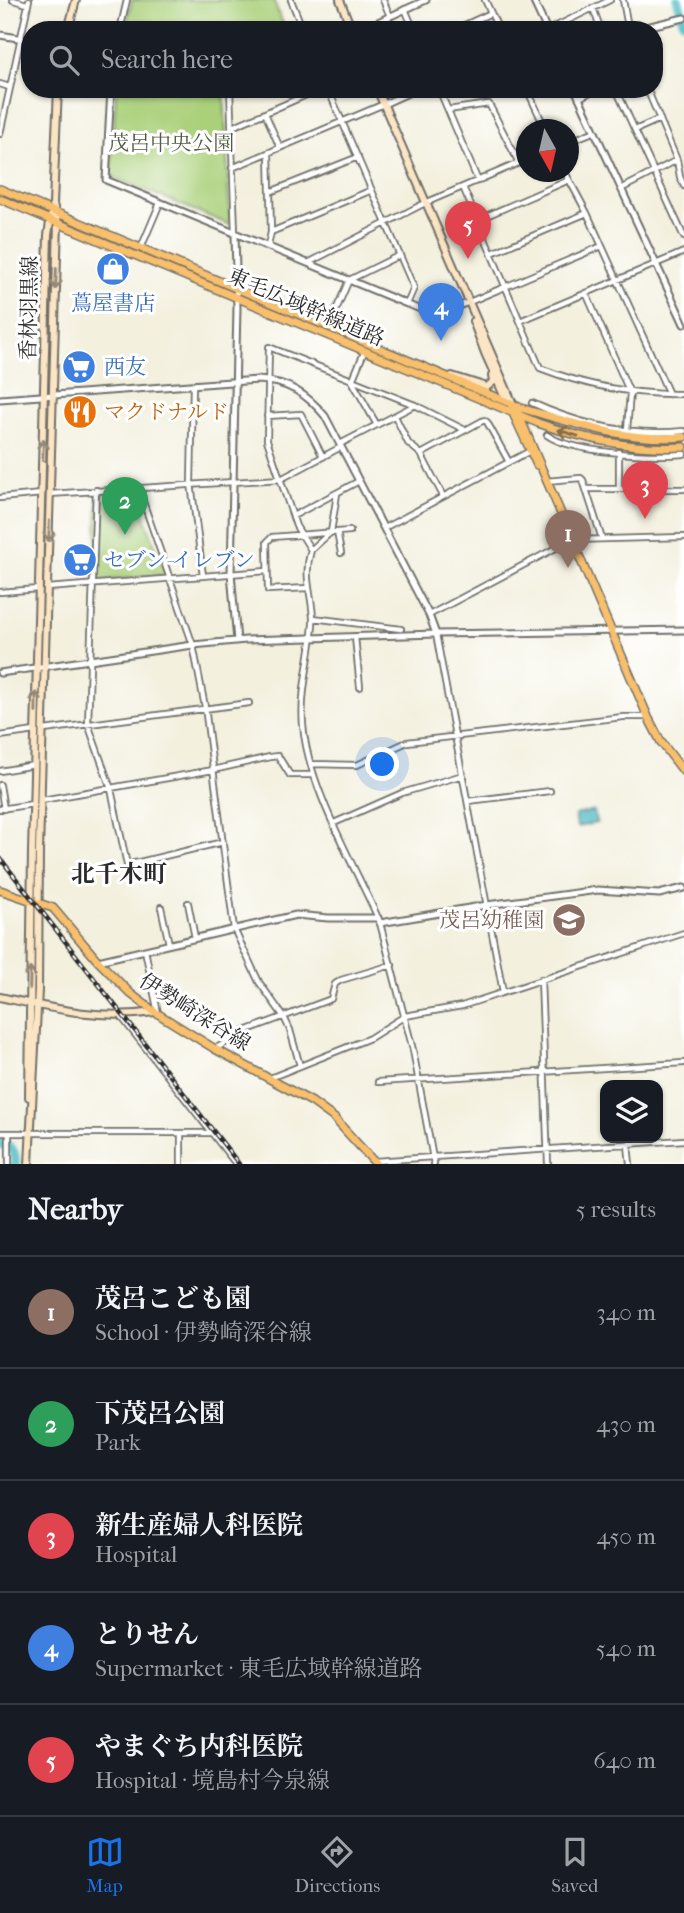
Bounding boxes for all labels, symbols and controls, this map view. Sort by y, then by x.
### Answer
search box [21,21,663,98]
icon: search [45,41,83,79]
text: Search here [101,44,233,75]
north arrow [516,119,579,182]
park label: 茂呂中央公園 [108,131,234,155]
pin: 5 [445,201,491,259]
shop icon: 蔦屋書店 [94,250,132,288]
street label: 香林羽黒線 [16,255,42,361]
street label: 東毛広域幹線道路 [224,263,388,351]
one-way arrow [50,267,63,290]
pin: 4 [418,283,464,341]
place label: 蔦屋書店 [71,291,155,315]
supermarket icon: 西友 [60,348,98,386]
place label: 西友 [104,355,146,379]
restaurant icon: マクドナルド [61,393,99,431]
place label: マクドナルド [104,400,229,424]
one-way arrow [558,426,580,439]
one-way arrow [36,439,49,462]
pin: 3 [622,461,668,519]
pin: 2 [102,477,148,535]
pin: 1 [545,510,591,568]
one-way arrow [42,519,56,542]
supermarket icon: セブン-イレブン [61,541,99,579]
place label: セブン-イレブン [104,548,255,572]
one-way arrow [30,691,43,714]
your location [365,747,399,781]
district label: 北千木町 [71,860,167,888]
school or university icon: 茂呂幼稚園 [550,901,588,939]
place label: 茂呂幼稚園 [439,908,544,932]
one-way arrow [23,967,36,990]
street label: 伊勢崎深谷線 [135,968,255,1056]
map controls [600,1080,663,1143]
button: layers [600,1080,663,1143]
text: Nearby [28,1192,123,1227]
text: 5 results [576,1196,656,1223]
text: 茂呂こども園 [95,1283,251,1314]
text: 1 [47,1299,55,1326]
text: 340 m [596,1299,656,1326]
text: School · 伊勢崎深谷線 [95,1319,312,1346]
text: 下茂呂公園 [95,1398,225,1429]
text: 2 [45,1411,57,1438]
text: 430 m [596,1411,656,1438]
text: Park [95,1429,141,1456]
text: 新生産婦人科医院 [95,1510,303,1541]
text: 3 [46,1523,56,1550]
text: 450 m [596,1523,656,1550]
text: Hospital [95,1541,177,1568]
text: とりせん [95,1619,199,1650]
text: 4 [44,1635,58,1662]
text: 540 m [596,1635,656,1662]
text: Supermarket · 東毛広域幹線道路 [95,1655,422,1682]
text: やまぐち内科医院 [95,1731,303,1762]
text: 5 [46,1747,56,1774]
text: 640 m [593,1747,656,1774]
text: Hospital · 境島村今泉線 [95,1767,330,1794]
tab: Map [86,1833,124,1897]
tab: Directions [295,1833,380,1897]
tab: Saved [551,1833,598,1897]

